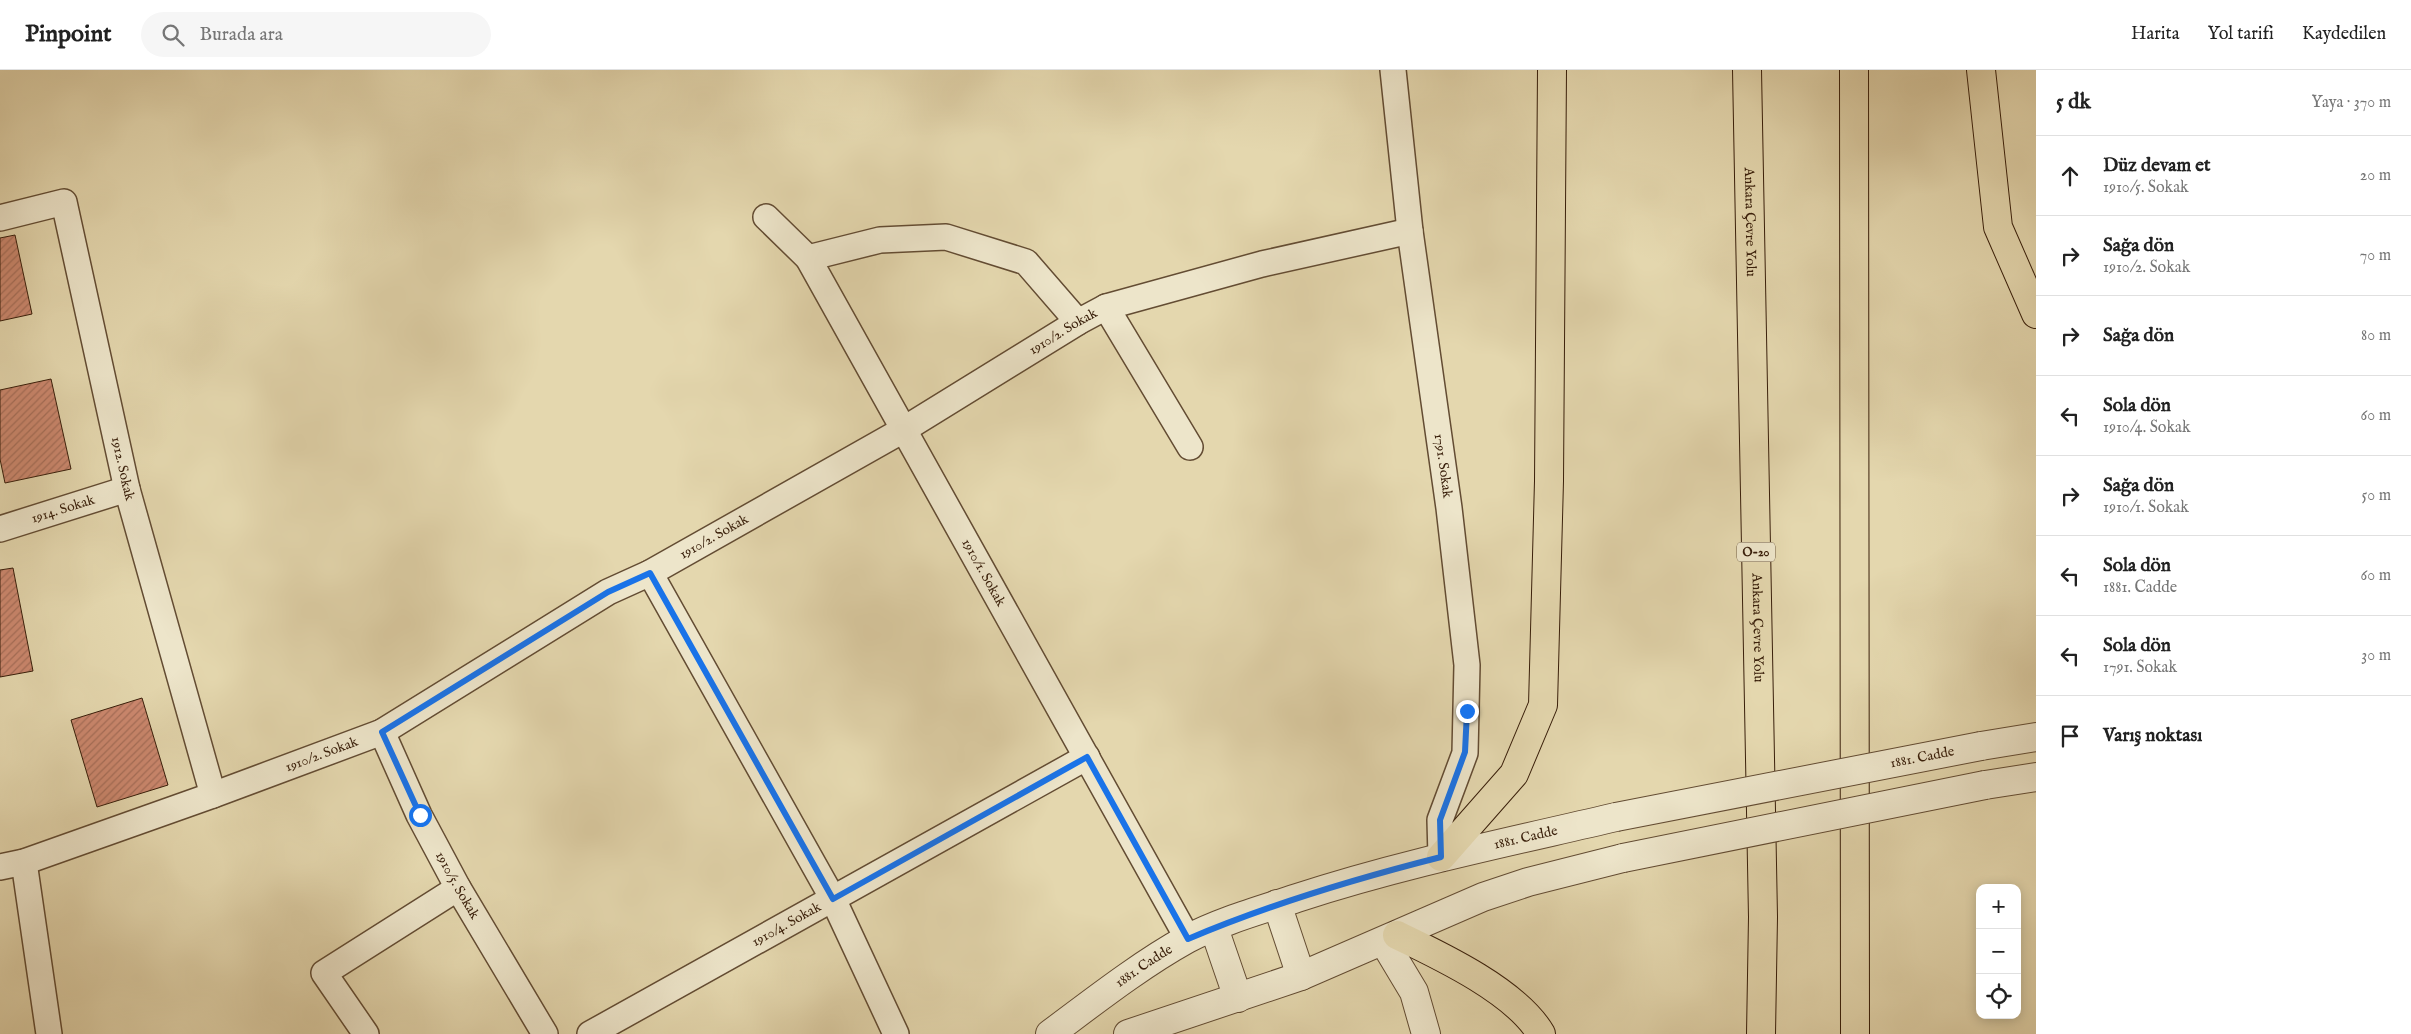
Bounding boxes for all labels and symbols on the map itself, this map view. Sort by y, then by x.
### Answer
street label: Ankara Çevre Yolu [1740,166,1760,277]
street label: 1910/2. Sokak [1026,304,1101,359]
street label: 1791. Sokak [1430,432,1457,500]
street label: 1912. Sokak [107,435,139,503]
street label: 1914. Sokak [29,491,97,528]
street label: 1910/2. Sokak [676,510,752,563]
street label: 1910/1. Sokak [957,535,1010,610]
road number: O-20 [1737,542,1775,562]
street label: Ankara Çevre Yolu [1747,572,1768,683]
route end [1456,700,1479,723]
street label: 1910/2. Sokak [283,733,361,776]
street label: 1881. Cadde [1889,742,1956,772]
route start [409,804,432,827]
street label: 1881. Cadde [1492,822,1560,854]
street label: 1910/5. Sokak [431,848,484,923]
street label: 1910/4. Sokak [749,898,825,951]
street label: 1881. Cadde [1112,940,1176,992]

